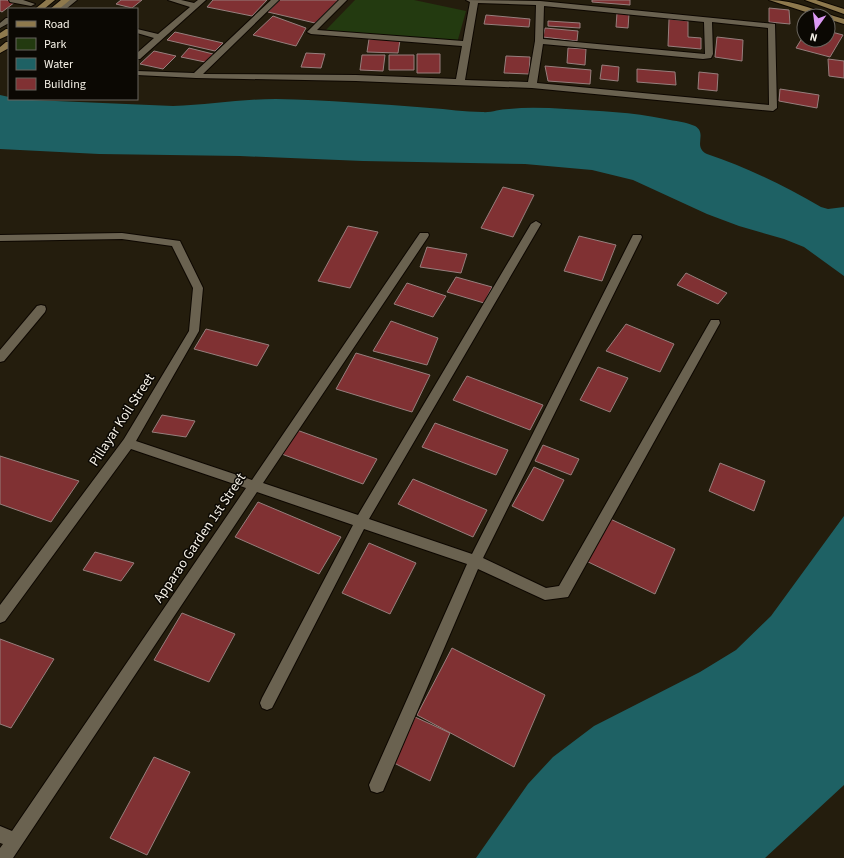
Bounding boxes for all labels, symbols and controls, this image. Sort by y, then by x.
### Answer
legend [8,8,138,100]
north arrow [796,8,836,48]
text: Road [44,16,70,33]
text: N [808,29,819,45]
text: Park [44,36,66,53]
text: Water [44,56,74,73]
text: Building [44,76,86,93]
street label: Pillayar Koil Street [84,369,160,470]
street label: Apparao Garden 1st Street [149,469,251,607]

